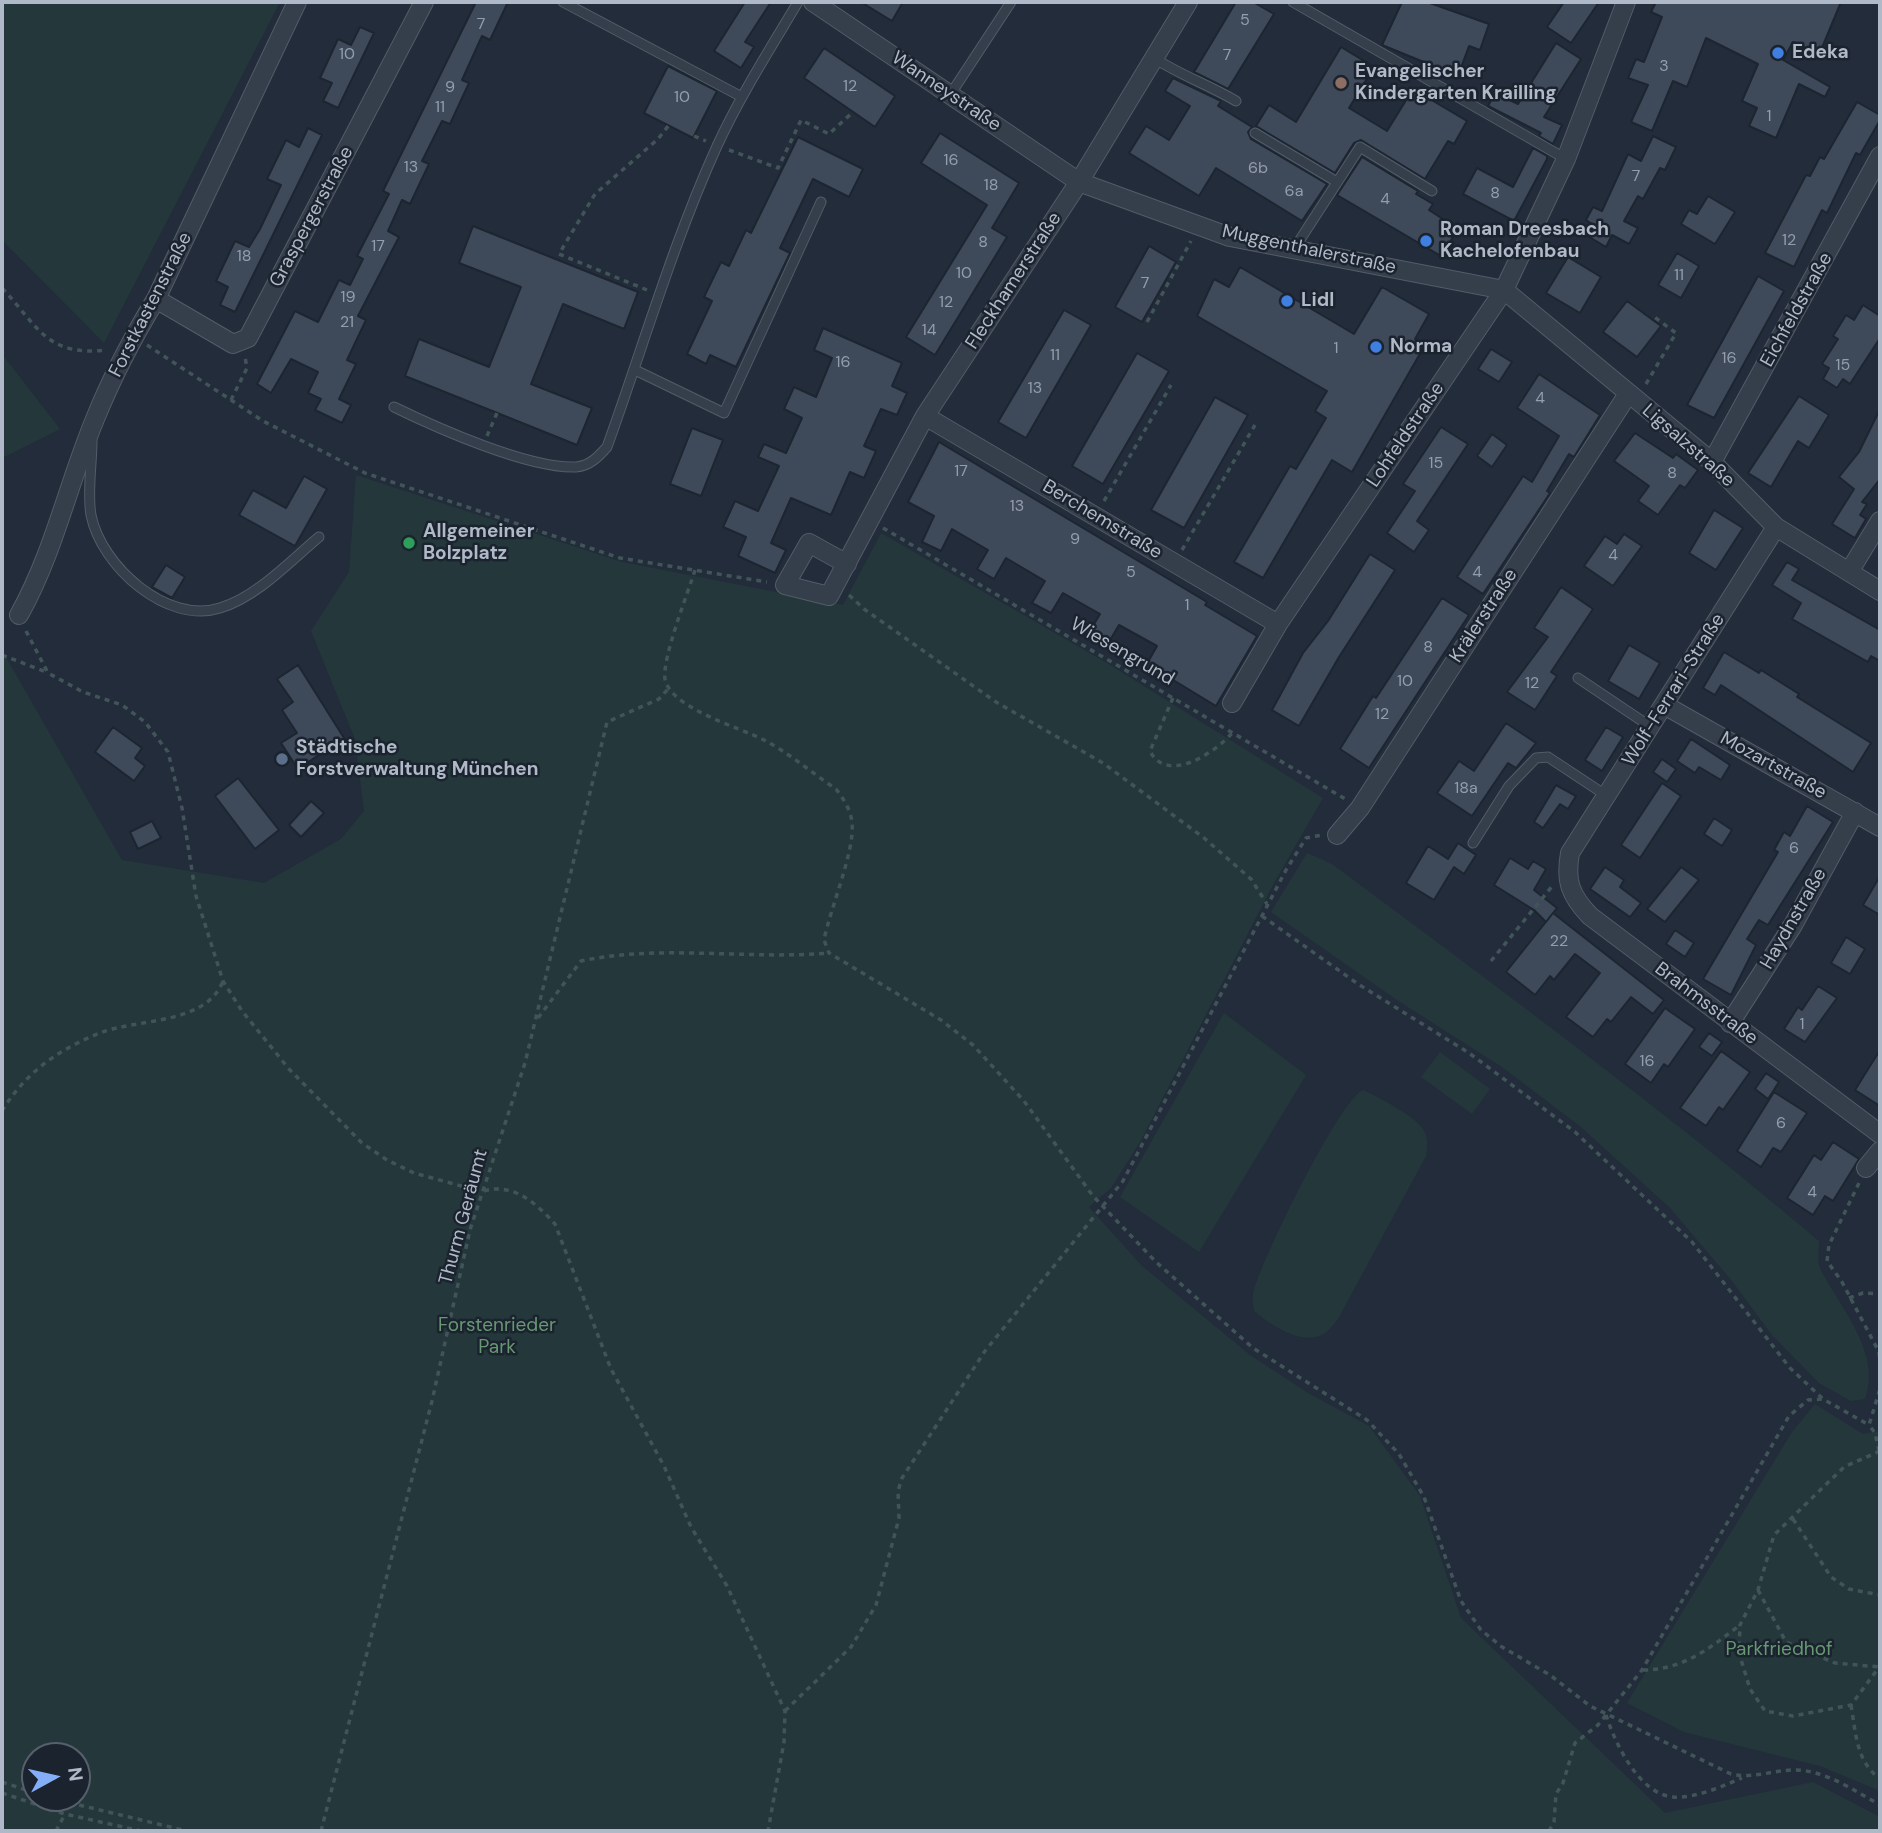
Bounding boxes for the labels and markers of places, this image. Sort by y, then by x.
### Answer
place label: Edeka [1792,42,1849,64]
marker: Edeka [1770,45,1786,61]
place label: Evangelischer Kindergarten Krailling [1355,61,1557,105]
marker: Evangelischer Kindergarten Krailling [1333,75,1349,91]
place label: Roman Dreesbach Kachelofenbau [1440,219,1609,263]
marker: Roman Dreesbach Kachelofenbau [1418,233,1434,249]
place label: Lidl [1301,290,1334,312]
marker: Lidl [1279,293,1295,309]
place label: Norma [1390,336,1452,358]
marker: Norma [1368,339,1384,355]
place label: Allgemeiner Bolzplatz [423,521,534,565]
marker: Allgemeiner Bolzplatz [401,535,417,551]
place label: Städtische Forstverwaltung München [296,737,538,781]
marker: Städtische Forstverwaltung München [274,751,290,767]

